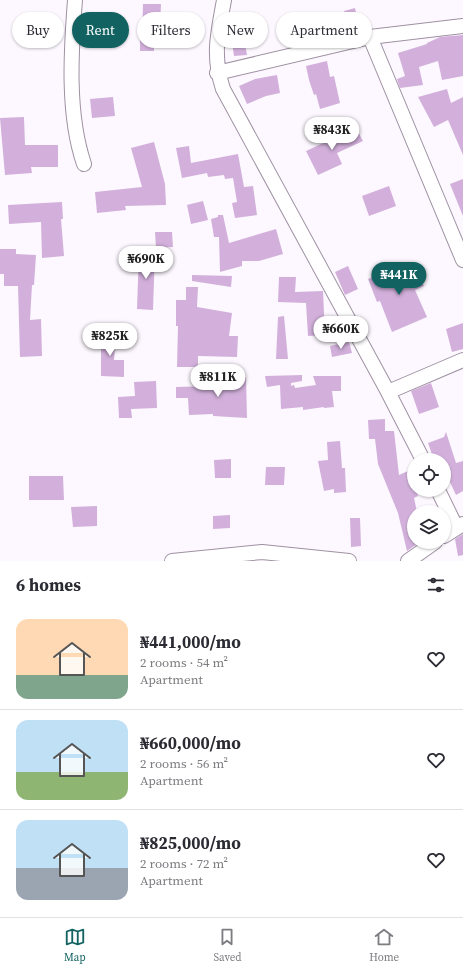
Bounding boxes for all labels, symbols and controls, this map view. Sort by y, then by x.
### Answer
chip: Buy [12,12,64,48]
chip: Rent [72,12,129,48]
chip: Filters [137,12,205,48]
chip: New [213,12,268,48]
chip: Apartment [276,12,372,48]
pin: ₦843K [304,117,360,151]
text: ₦843K [313,121,351,138]
pin: ₦690K [118,246,174,280]
text: ₦690K [127,250,165,267]
pin: ₦441K [371,262,427,296]
text: ₦441K [380,266,418,283]
pin: ₦660K [313,316,369,350]
text: ₦660K [322,320,360,337]
pin: ₦825K [82,323,138,357]
text: ₦825K [91,327,129,344]
pin: ₦811K [190,364,246,398]
text: ₦811K [199,368,237,385]
map controls [407,453,451,549]
button: locate [407,453,451,497]
button: layers [407,505,451,549]
text: 6 homes [16,573,81,597]
icon: filters [425,574,447,596]
text: ₦441,000/mo [140,630,241,654]
icon: home [48,635,96,683]
icon: heart [425,648,447,670]
text: 2 rooms · 54 m² [140,654,228,671]
text: Apartment [140,671,203,688]
text: ₦660,000/mo [140,731,241,755]
icon: home [48,736,96,784]
icon: heart [425,749,447,771]
text: 2 rooms · 56 m² [140,755,228,772]
text: Apartment [140,772,203,789]
text: ₦825,000/mo [140,831,241,855]
icon: home [48,836,96,884]
icon: heart [425,849,447,871]
text: 2 rooms · 72 m² [140,855,228,872]
text: Apartment [140,872,203,889]
tab: Map [64,926,86,965]
tab: Saved [213,926,242,965]
tab: Home [369,926,399,965]

